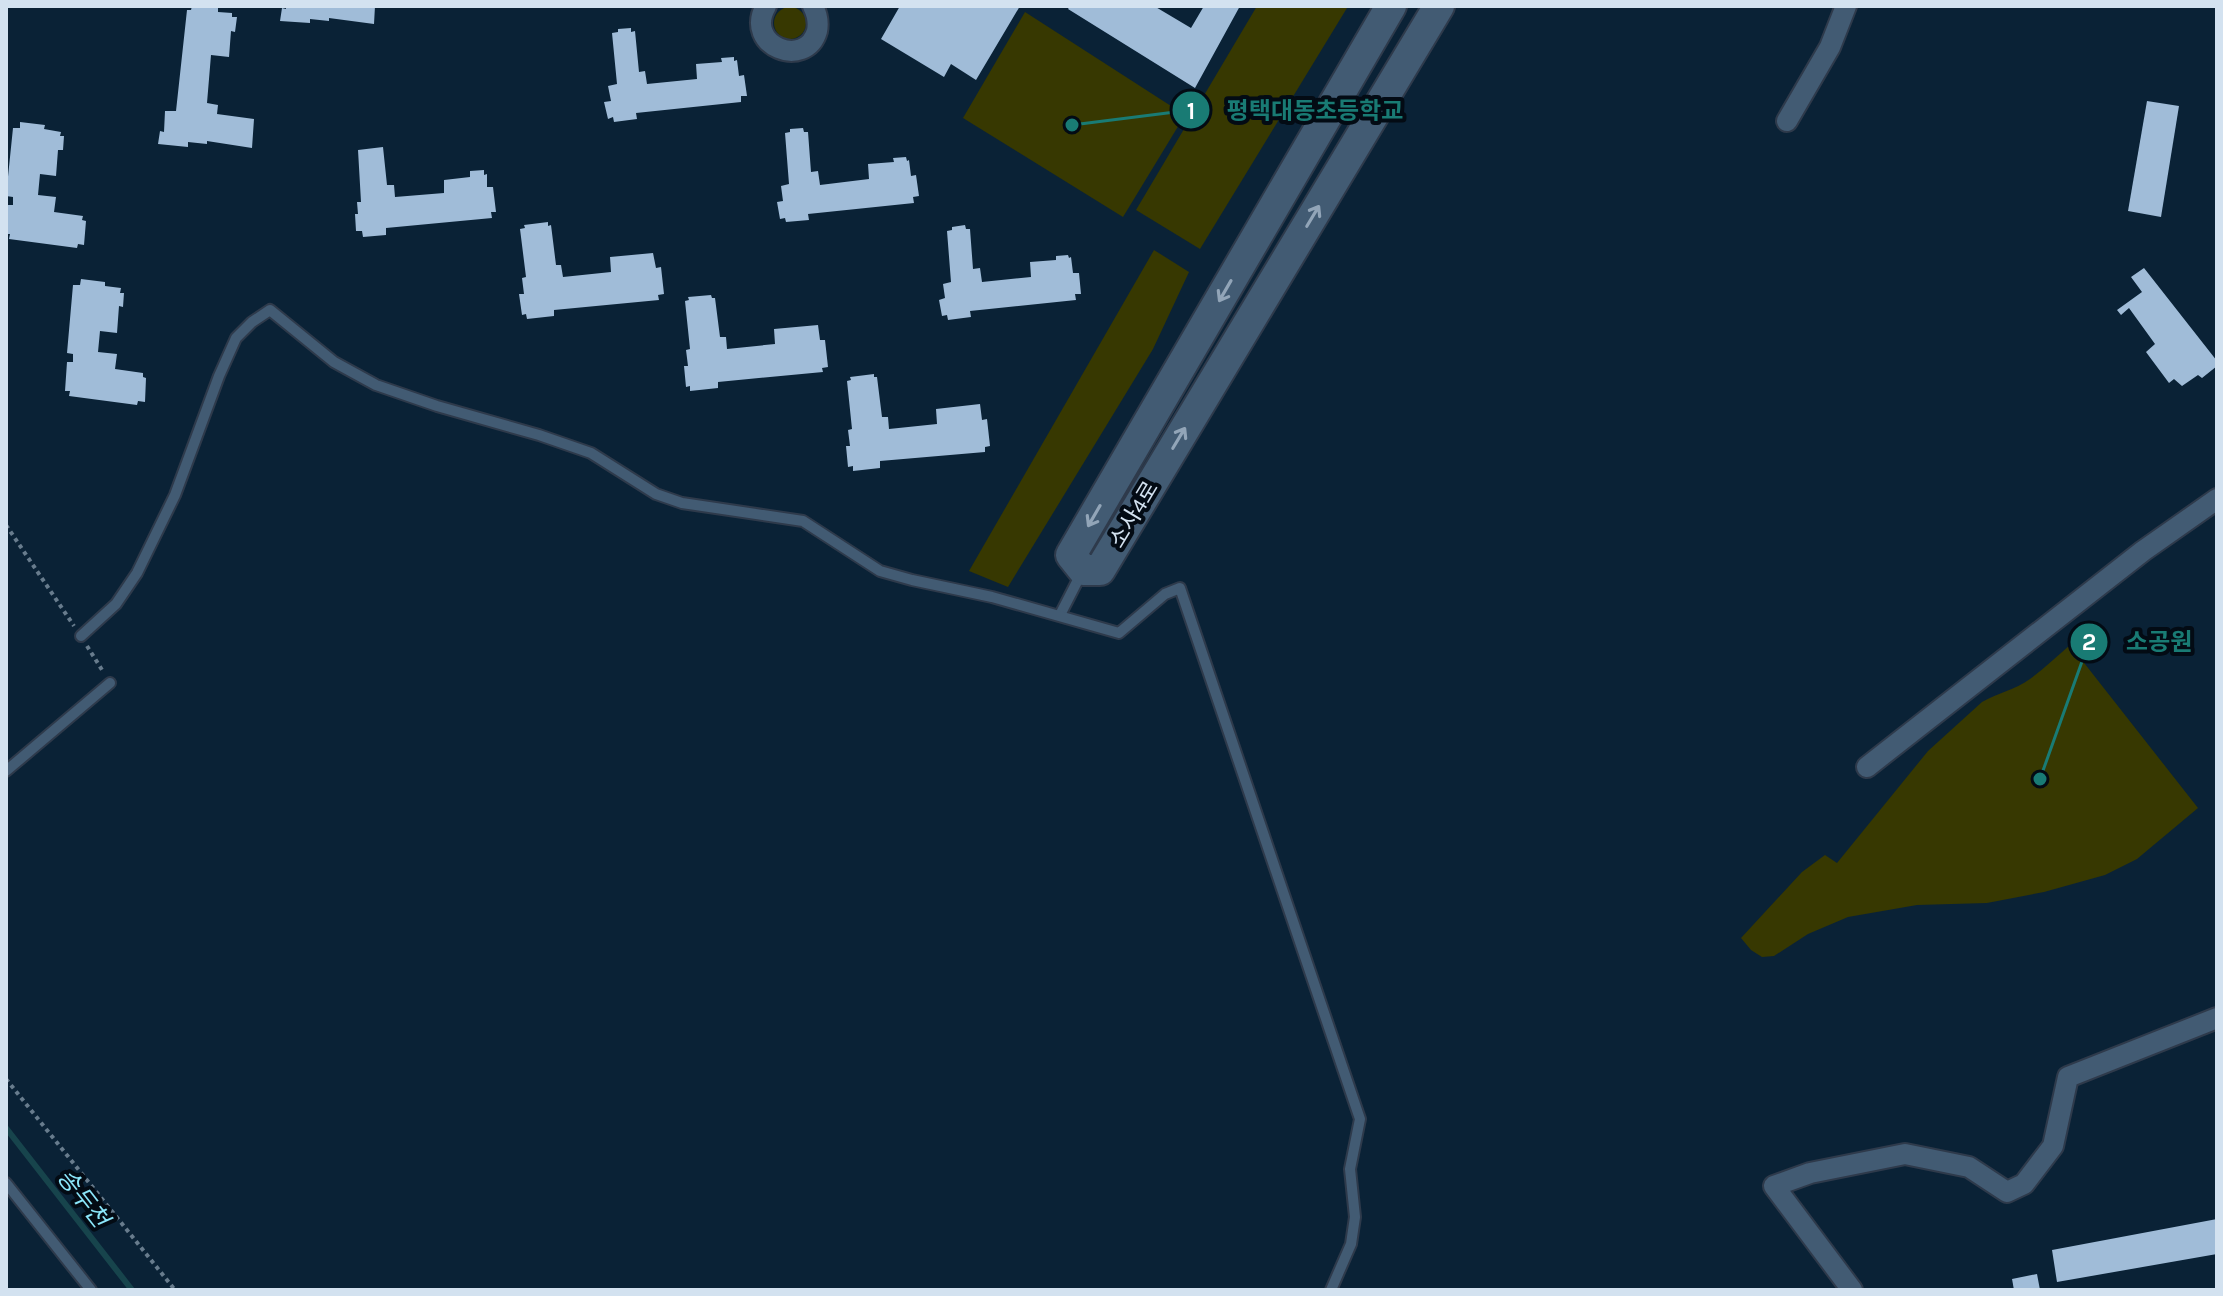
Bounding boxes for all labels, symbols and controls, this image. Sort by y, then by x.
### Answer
callout: 평택대동초등학교 [1171,86,1419,134]
text: 1 [1187,97,1195,125]
text: 평택대동초등학교 [1227,97,1403,125]
one-way arrow [1305,205,1321,228]
one-way arrow [1217,279,1233,302]
one-way arrow [1171,427,1187,450]
street label: 소사4로 [1104,477,1164,553]
one-way arrow [1086,504,1102,527]
callout: 소공원 [2069,618,2208,666]
text: 2 [2082,628,2096,656]
text: 소공원 [2126,628,2192,656]
water label: 송두천 [52,1163,116,1235]

